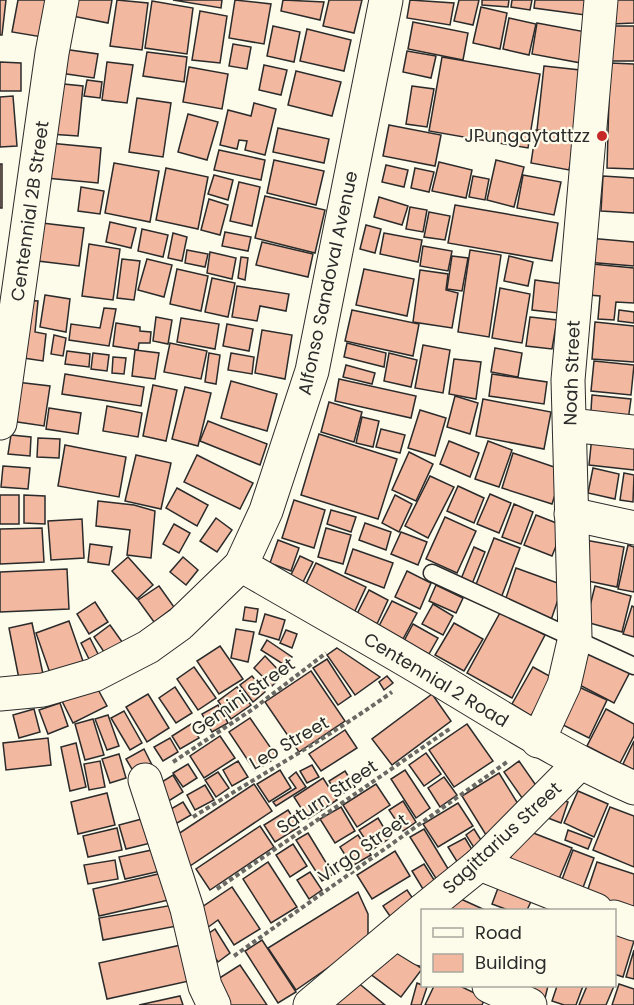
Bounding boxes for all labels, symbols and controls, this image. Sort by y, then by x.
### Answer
street label: Centennial 2B Street [4,119,55,303]
place label: JPungaytattzz [464,123,590,148]
marker: JPungaytattzz [595,129,609,143]
street label: Alfonso Sandoval Avenue [292,169,363,397]
street label: Noah Street [557,320,586,426]
street label: Centennial 2 Road [359,626,513,733]
street label: Gemini Street [186,651,300,742]
street label: Leo Street [244,710,333,775]
street label: Saturn Street [271,754,382,840]
street label: Sagittarius Street [437,776,567,899]
street label: Virgo Street [313,807,413,888]
legend [421,909,616,987]
text: Road [475,920,522,945]
text: Building [475,950,547,975]

